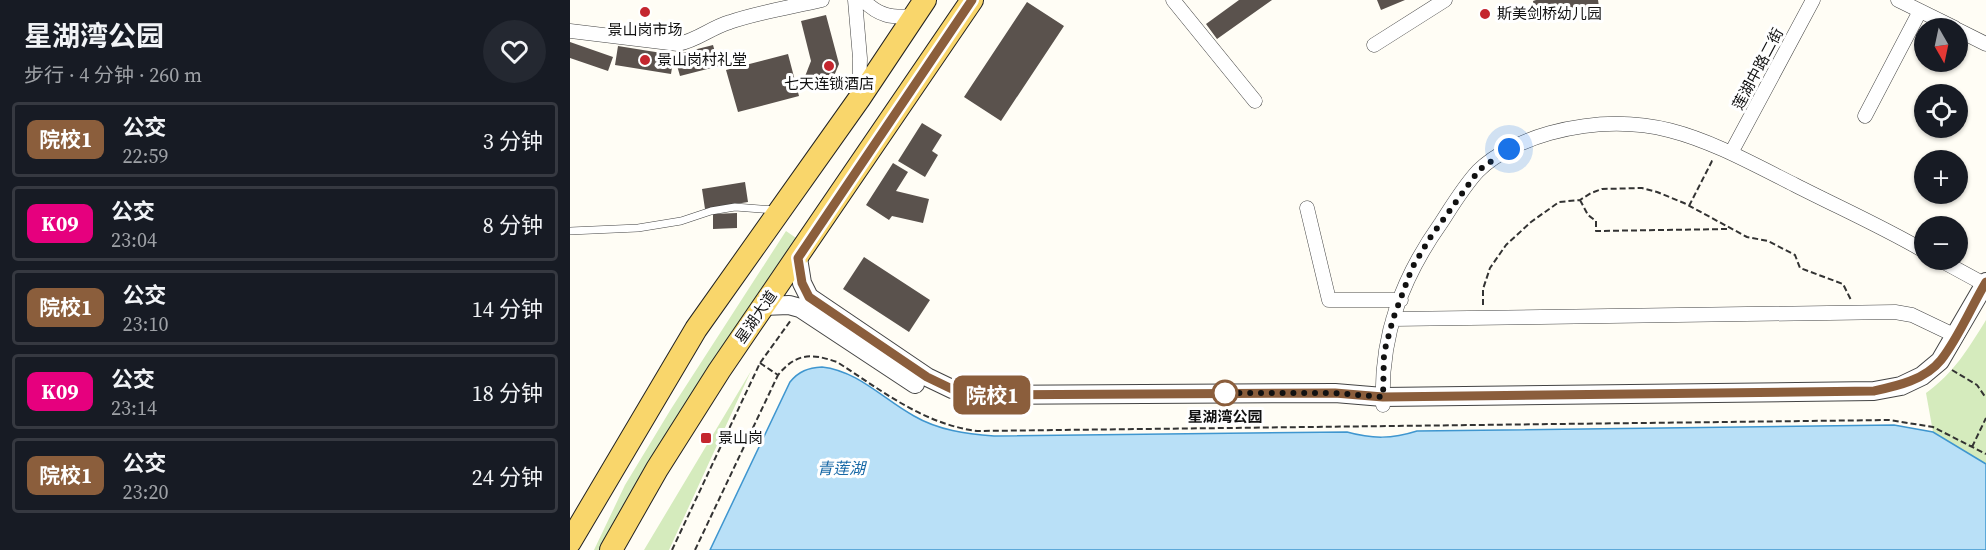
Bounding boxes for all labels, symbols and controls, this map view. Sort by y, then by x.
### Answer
place label: 斯美剑桥幼儿园 [1497,3,1602,24]
marker: 景山岗市场 [638,5,652,19]
marker: 斯美剑桥幼儿园 [1478,7,1492,21]
text: 星湖湾公园 [24,17,164,55]
north arrow [1914,18,1968,72]
map controls [1914,18,1968,270]
place label: 景山岗市场 [607,19,683,40]
button: heart [483,20,546,83]
street label: 莲湖中路二街 [1727,24,1788,113]
place label: 景山岗村礼堂 [657,49,747,70]
marker: 景山岗村礼堂 [638,53,652,67]
marker: 七天连锁酒店 [822,59,836,73]
text: 步行 · 4 分钟 · 260 m [24,61,202,89]
place label: 七天连锁酒店 [784,73,874,94]
button: locate [1914,84,1968,138]
text: 公交 [122,112,166,142]
text: 院校1 [39,125,92,154]
text: 3 分钟 [483,126,543,156]
your location [1494,134,1524,164]
text: 22:59 [122,142,168,170]
button: + [1914,150,1968,204]
text: 公交 [111,196,155,226]
text: K09 [41,209,79,238]
text: 8 分钟 [483,210,543,240]
button: − [1914,216,1968,270]
text: 23:04 [111,226,157,254]
text: 公交 [122,280,166,310]
street label: 星湖大道 [730,286,781,347]
text: 院校1 [39,293,92,322]
text: 14 分钟 [472,294,543,324]
text: 23:10 [122,310,168,338]
text: 公交 [111,364,155,394]
line badge: 院校1 [958,376,1026,414]
text: K09 [41,377,79,406]
text: 18 分钟 [472,378,543,408]
marker: 星湖湾公园 [1212,380,1238,406]
text: 院校1 [965,381,1019,410]
text: 23:14 [111,394,157,422]
place label: 星湖湾公园 [1187,406,1263,427]
place label: 景山岗 [718,427,763,448]
marker: 景山岗 [699,431,713,445]
text: 公交 [122,448,166,478]
water label: 青莲湖 [817,457,868,479]
text: 院校1 [39,461,92,490]
text: 24 分钟 [472,462,543,492]
text: 23:20 [122,478,168,506]

